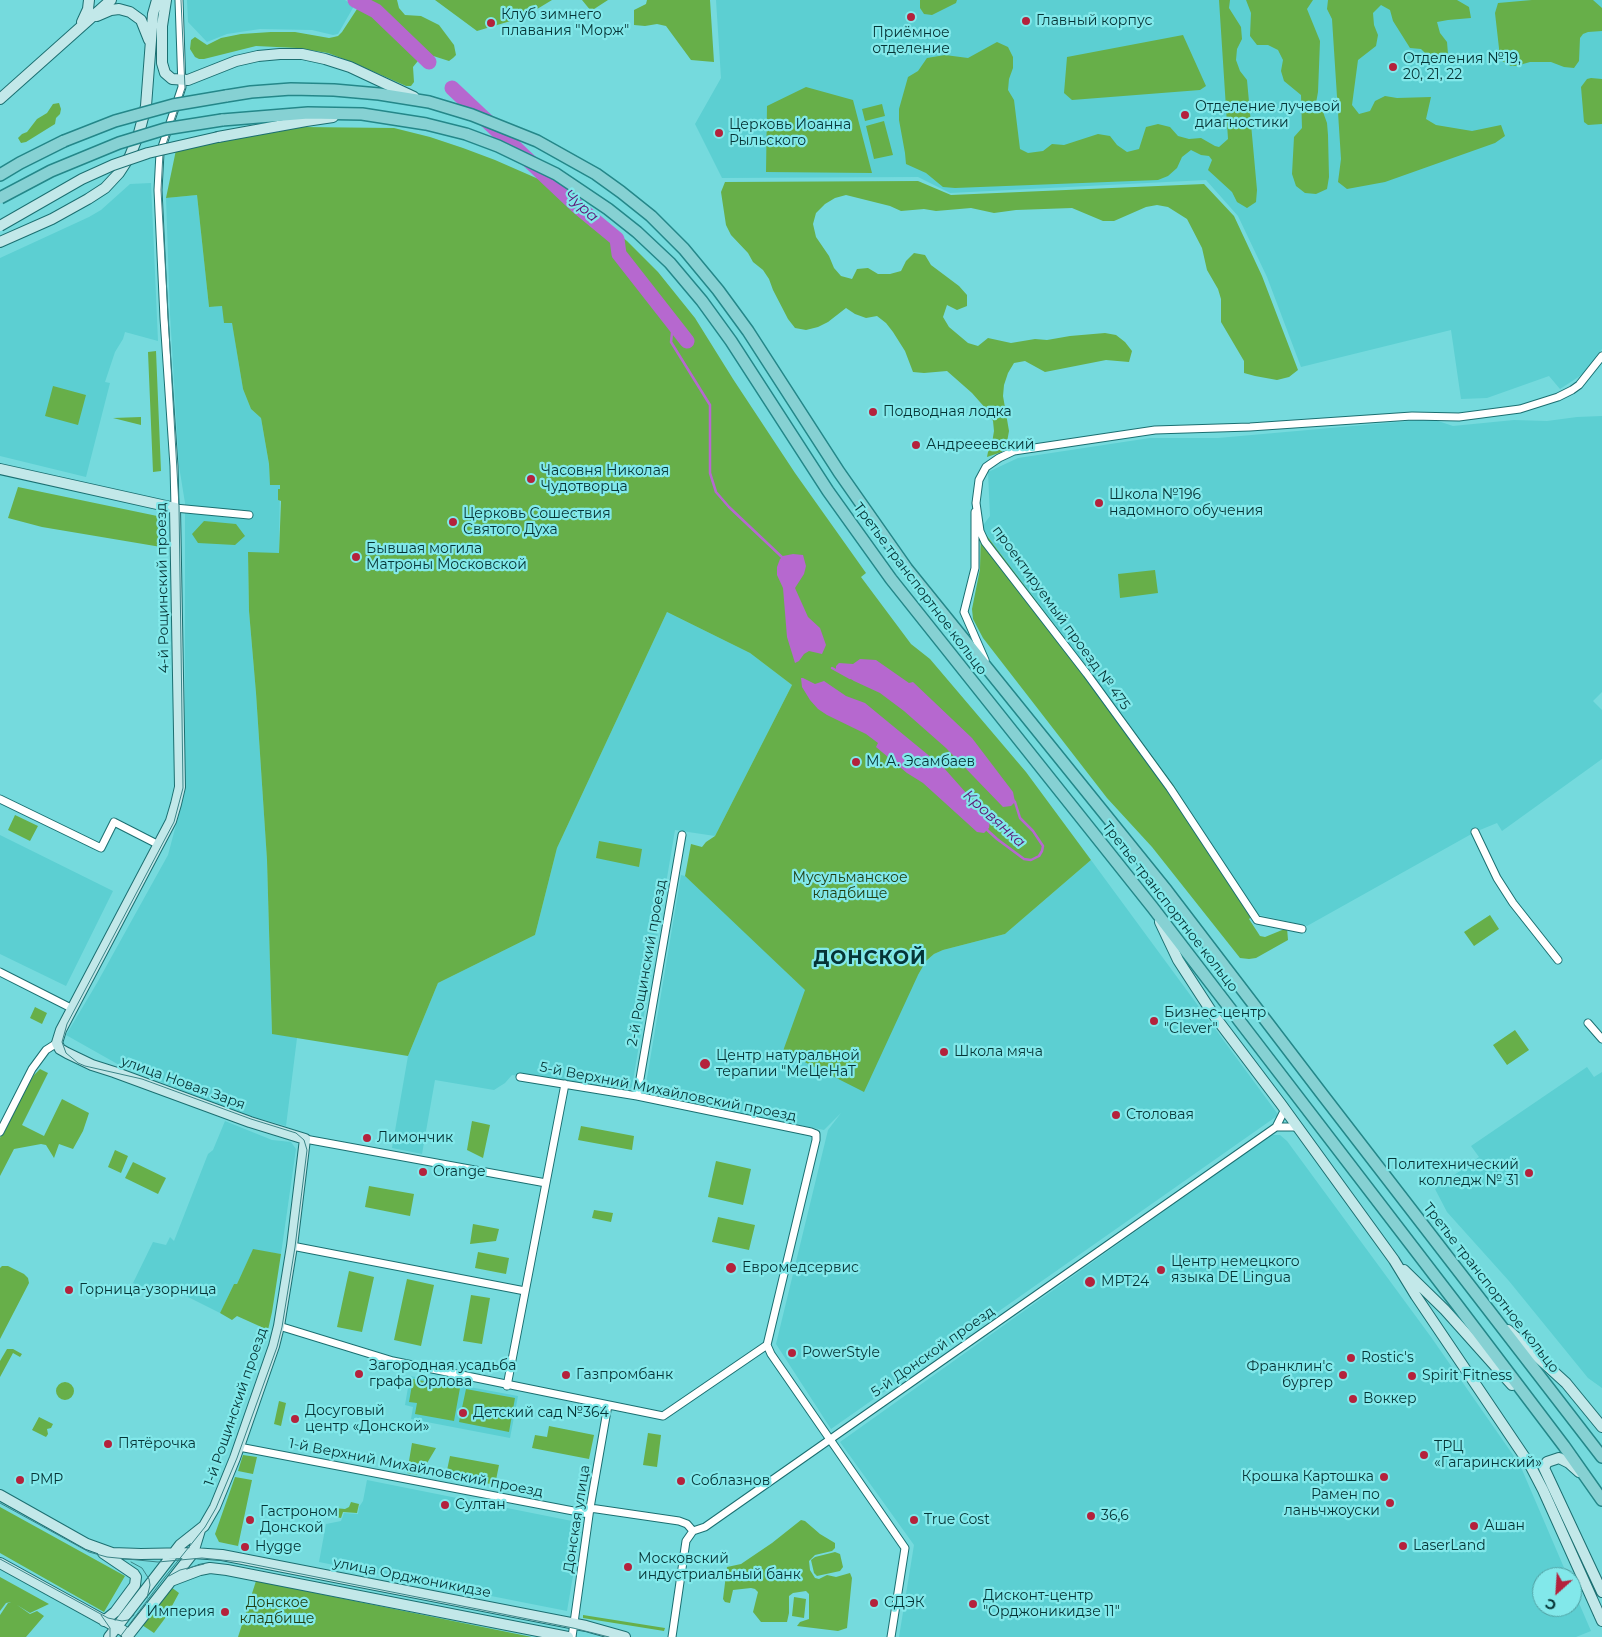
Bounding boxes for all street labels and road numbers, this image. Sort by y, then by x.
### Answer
street label: Третье транспортное кольцо [850,500,990,678]
street label: 4-й Рощинский проезд [153,502,173,674]
street label: проектируемый проезд № 475 [988,523,1134,713]
street label: Третье транспортное кольцо [1098,819,1242,995]
street label: 2-й Рощинский проезд [624,878,670,1048]
street label: улица Новая Заря [118,1053,248,1113]
street label: 5-й Верхний Михайловский проезд [538,1059,798,1125]
street label: Третье транспортное кольцо [1419,1200,1563,1376]
street label: 5-й Донской проезд [868,1303,998,1401]
street label: 1-й Рощинский проезд [201,1326,271,1488]
street label: 1-й Верхний Михайловский проезд [288,1435,544,1501]
street label: Донская улица [560,1464,594,1574]
street label: улица Орджоникидзе [332,1554,492,1602]

